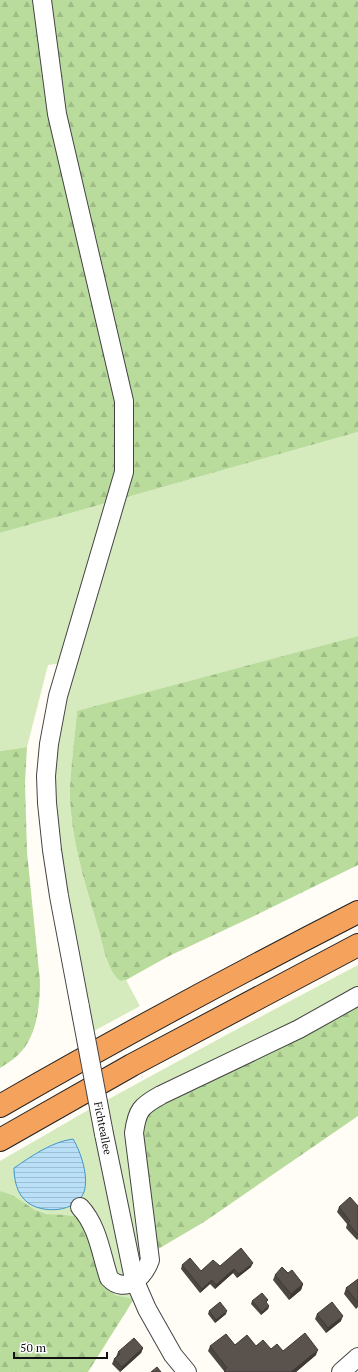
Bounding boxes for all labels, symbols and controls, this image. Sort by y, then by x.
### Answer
street label: Fichteallee [91,1100,115,1156]
scale bar [14,1334,107,1360]
text: 50 m [20,1340,47,1355]

